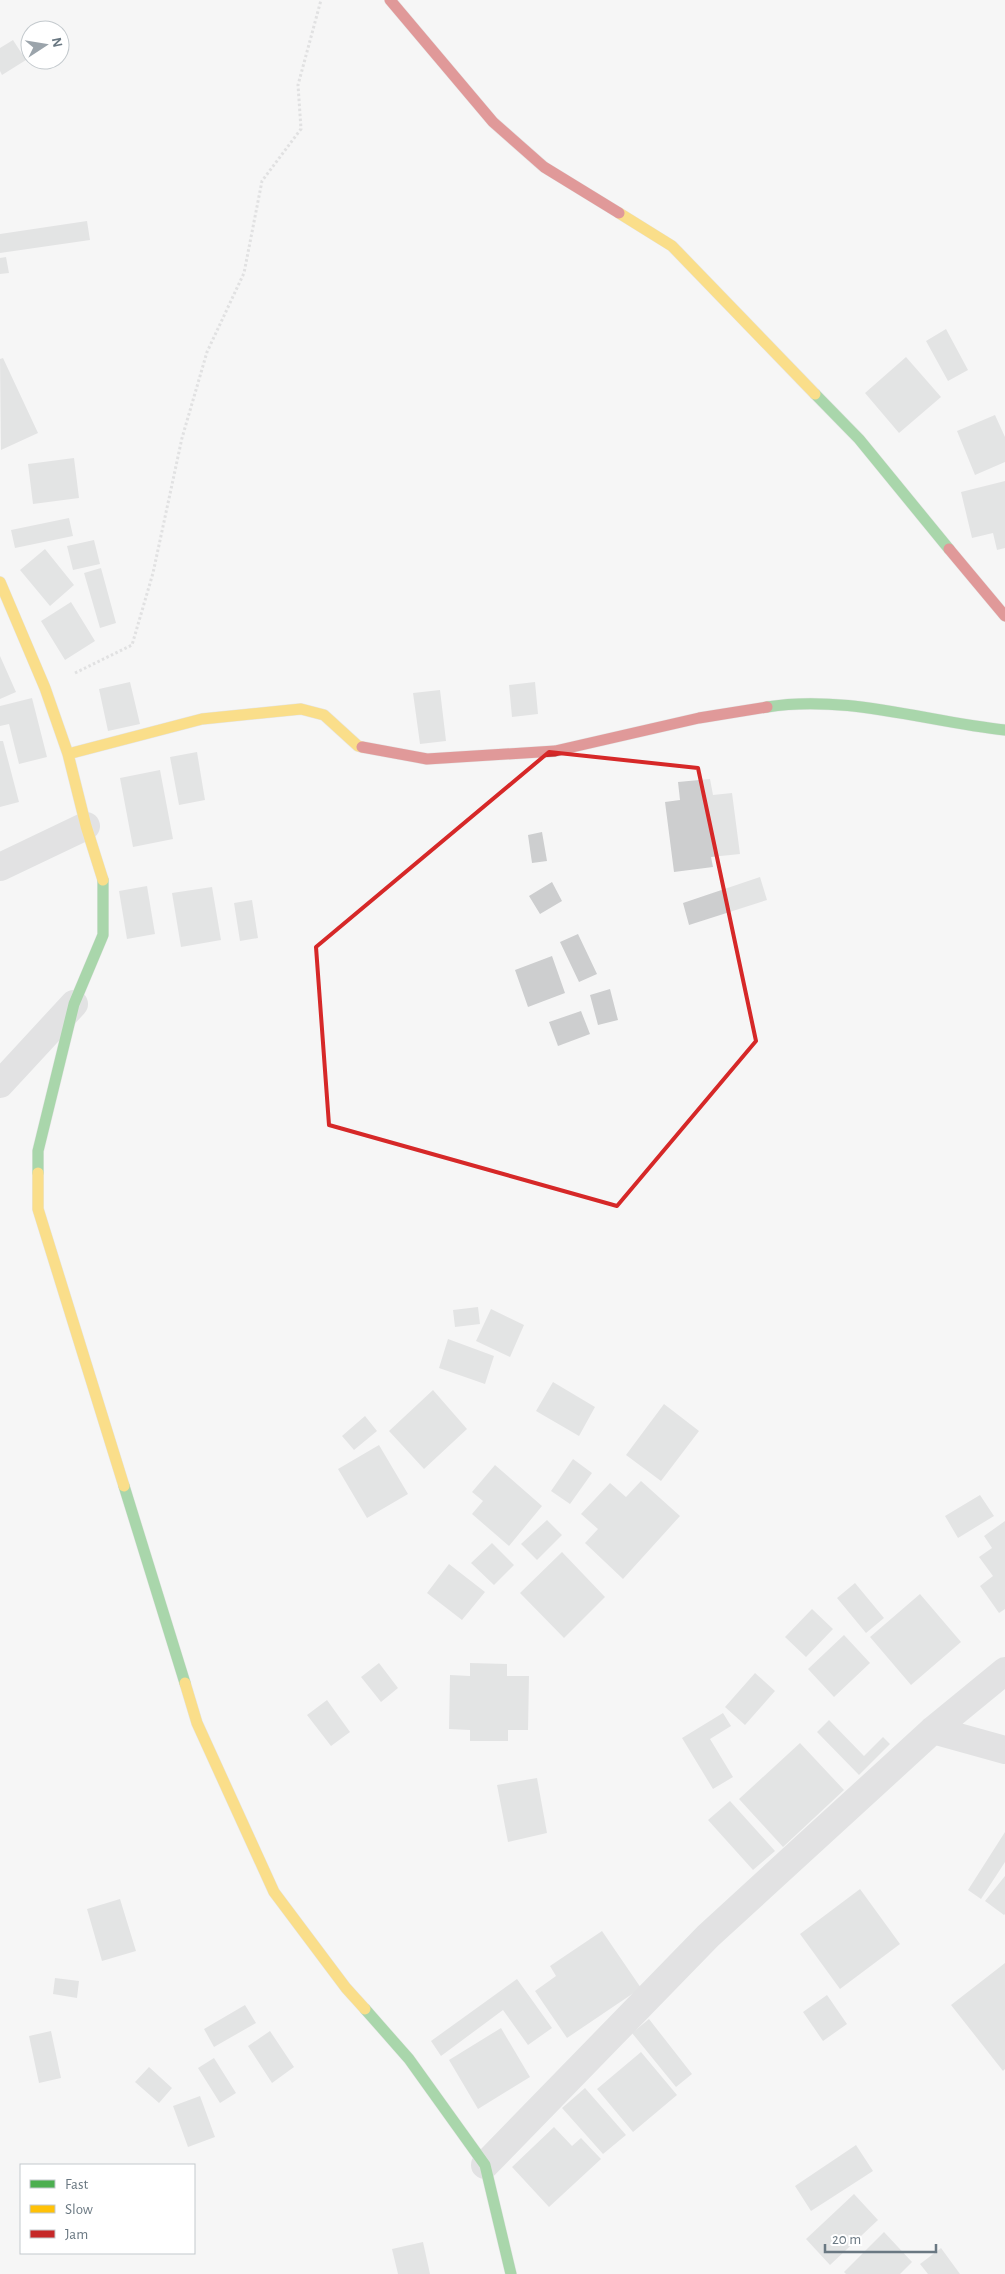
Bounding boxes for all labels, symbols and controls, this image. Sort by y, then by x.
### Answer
north arrow [20,20,70,70]
text: N [49,36,65,49]
legend [20,2164,195,2254]
text: Fast [65,2177,89,2192]
text: Slow [65,2202,93,2217]
scale bar [825,2222,936,2254]
text: Jam [65,2227,88,2242]
text: 20 m [832,2232,861,2247]

